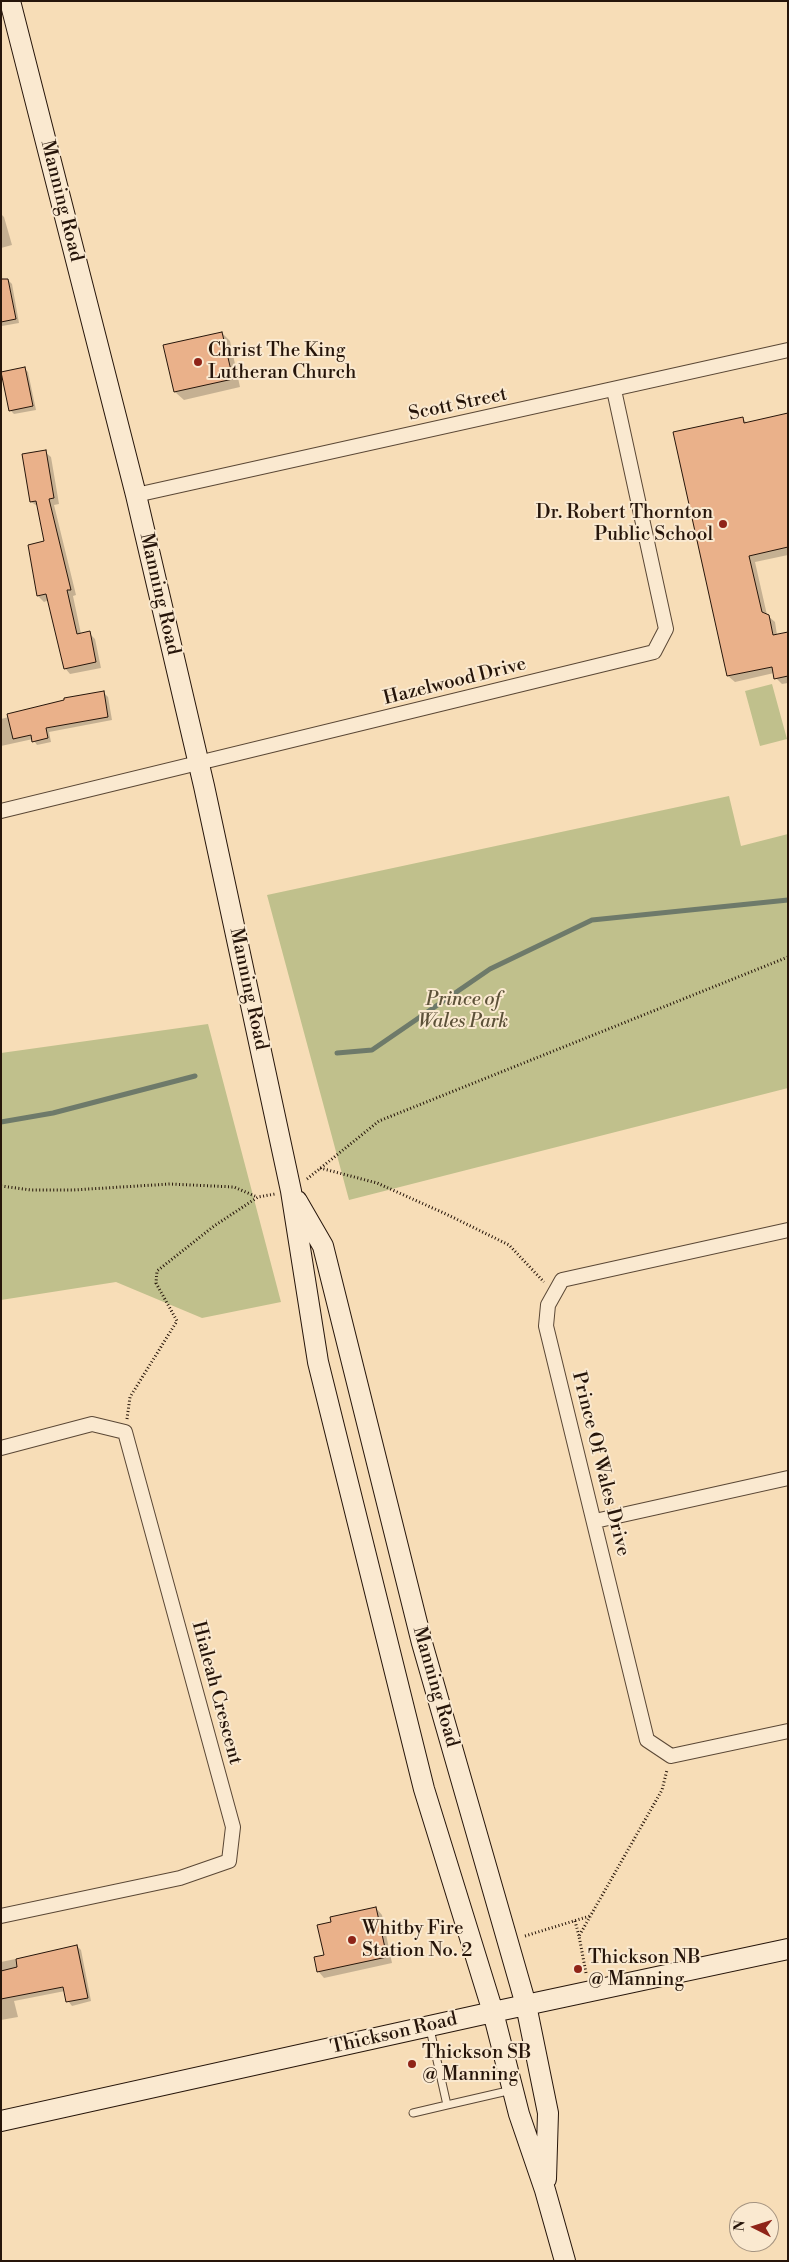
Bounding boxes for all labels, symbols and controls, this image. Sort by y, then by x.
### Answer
street label: Manning Road [35,138,87,264]
place label: Christ The King Lutheran Church [208,340,356,384]
marker: Christ The King Lutheran Church [192,356,204,368]
street label: Scott Street [407,383,509,427]
place label: Dr. Robert Thornton Public School [536,502,713,546]
marker: Dr. Robert Thornton Public School [717,518,729,530]
street label: Manning Road [134,531,184,657]
street label: Hazelwood Drive [381,653,529,711]
street label: Manning Road [224,926,272,1052]
park label: Prince of Wales Park [418,989,508,1033]
street label: Prince Of Wales Drive [566,1369,634,1559]
street label: Hialeah Crescent [186,1619,246,1767]
street label: Manning Road [407,1624,463,1750]
place label: Whitby Fire Station No. 2 [362,1918,472,1962]
marker: Whitby Fire Station No. 2 [346,1934,358,1946]
place label: Thickson NB @ Manning [588,1947,701,1991]
marker: Thickson NB @ Manning [572,1963,584,1975]
street label: Thickson Road [329,2008,459,2060]
place label: Thickson SB @ Manning [422,2042,531,2086]
marker: Thickson SB @ Manning [406,2058,418,2070]
north arrow [729,2202,779,2252]
text: N [731,2219,750,2232]

